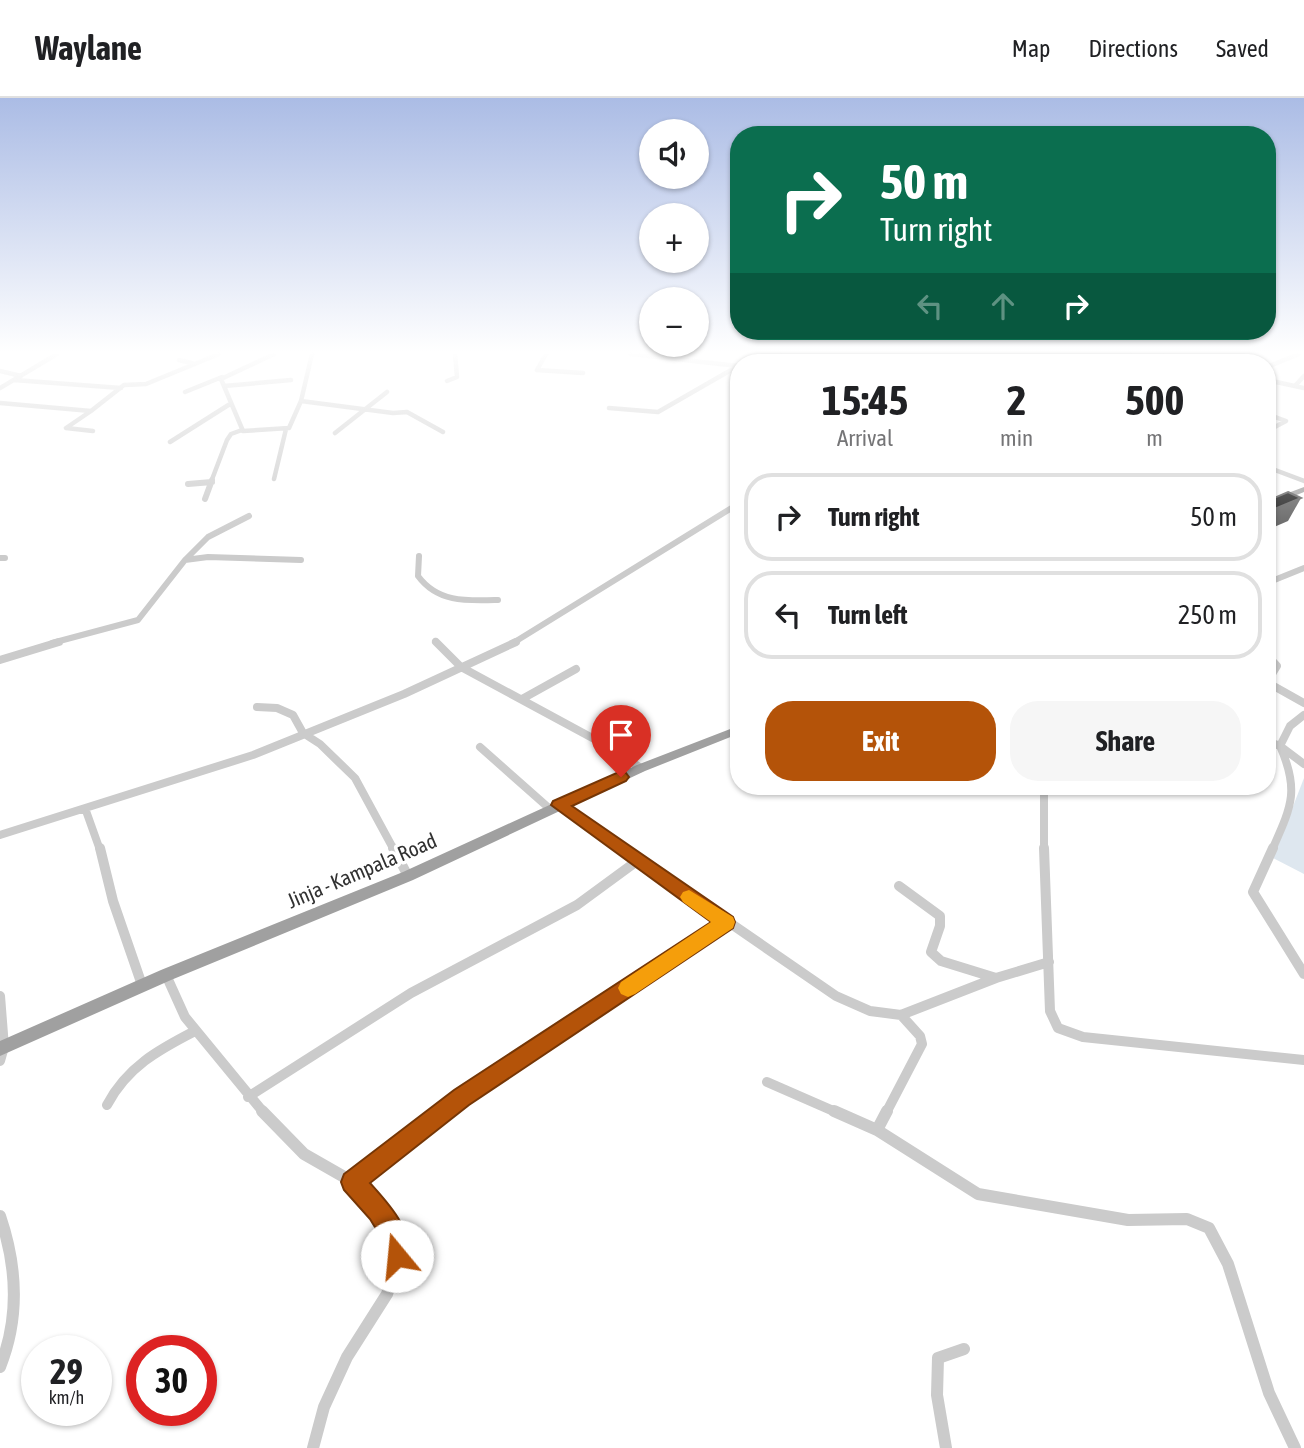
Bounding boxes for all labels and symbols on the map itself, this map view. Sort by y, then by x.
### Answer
pin [591,705,651,777]
street label: Jinja - Kampala Road [283,828,440,912]
position arrow [360,1219,434,1293]
speed limit sign: 30 [126,1335,217,1426]

